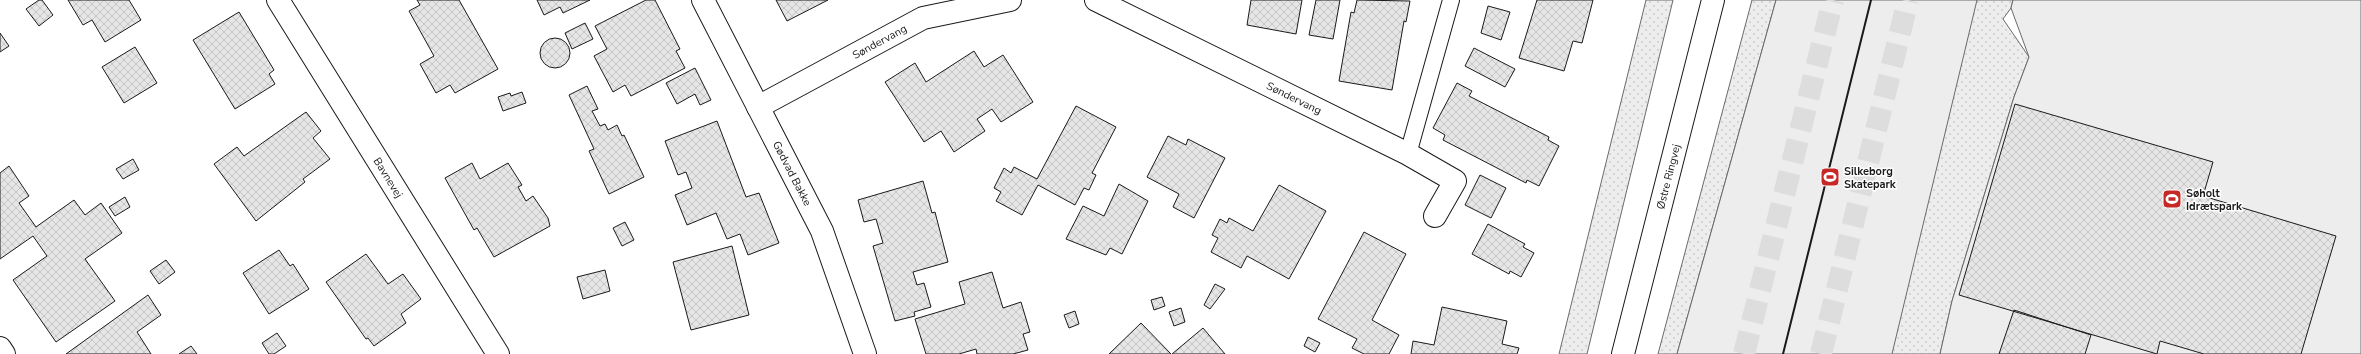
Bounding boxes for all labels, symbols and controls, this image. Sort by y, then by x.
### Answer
street label: Søndervang [850,21,909,62]
street label: Søndervang [1264,78,1324,118]
street label: Gødvad Bakke [769,138,815,209]
street label: Østre Ringvej [1653,142,1684,211]
street label: Bavnevej [370,154,407,201]
place label: Silkeborg Skatepark [1844,164,1897,192]
sports icon: Silkeborg Skatepark [1819,166,1841,188]
place label: Søholt Idrætspark [2186,186,2243,214]
sports icon: Søholt Idrætspark [2161,188,2183,210]

